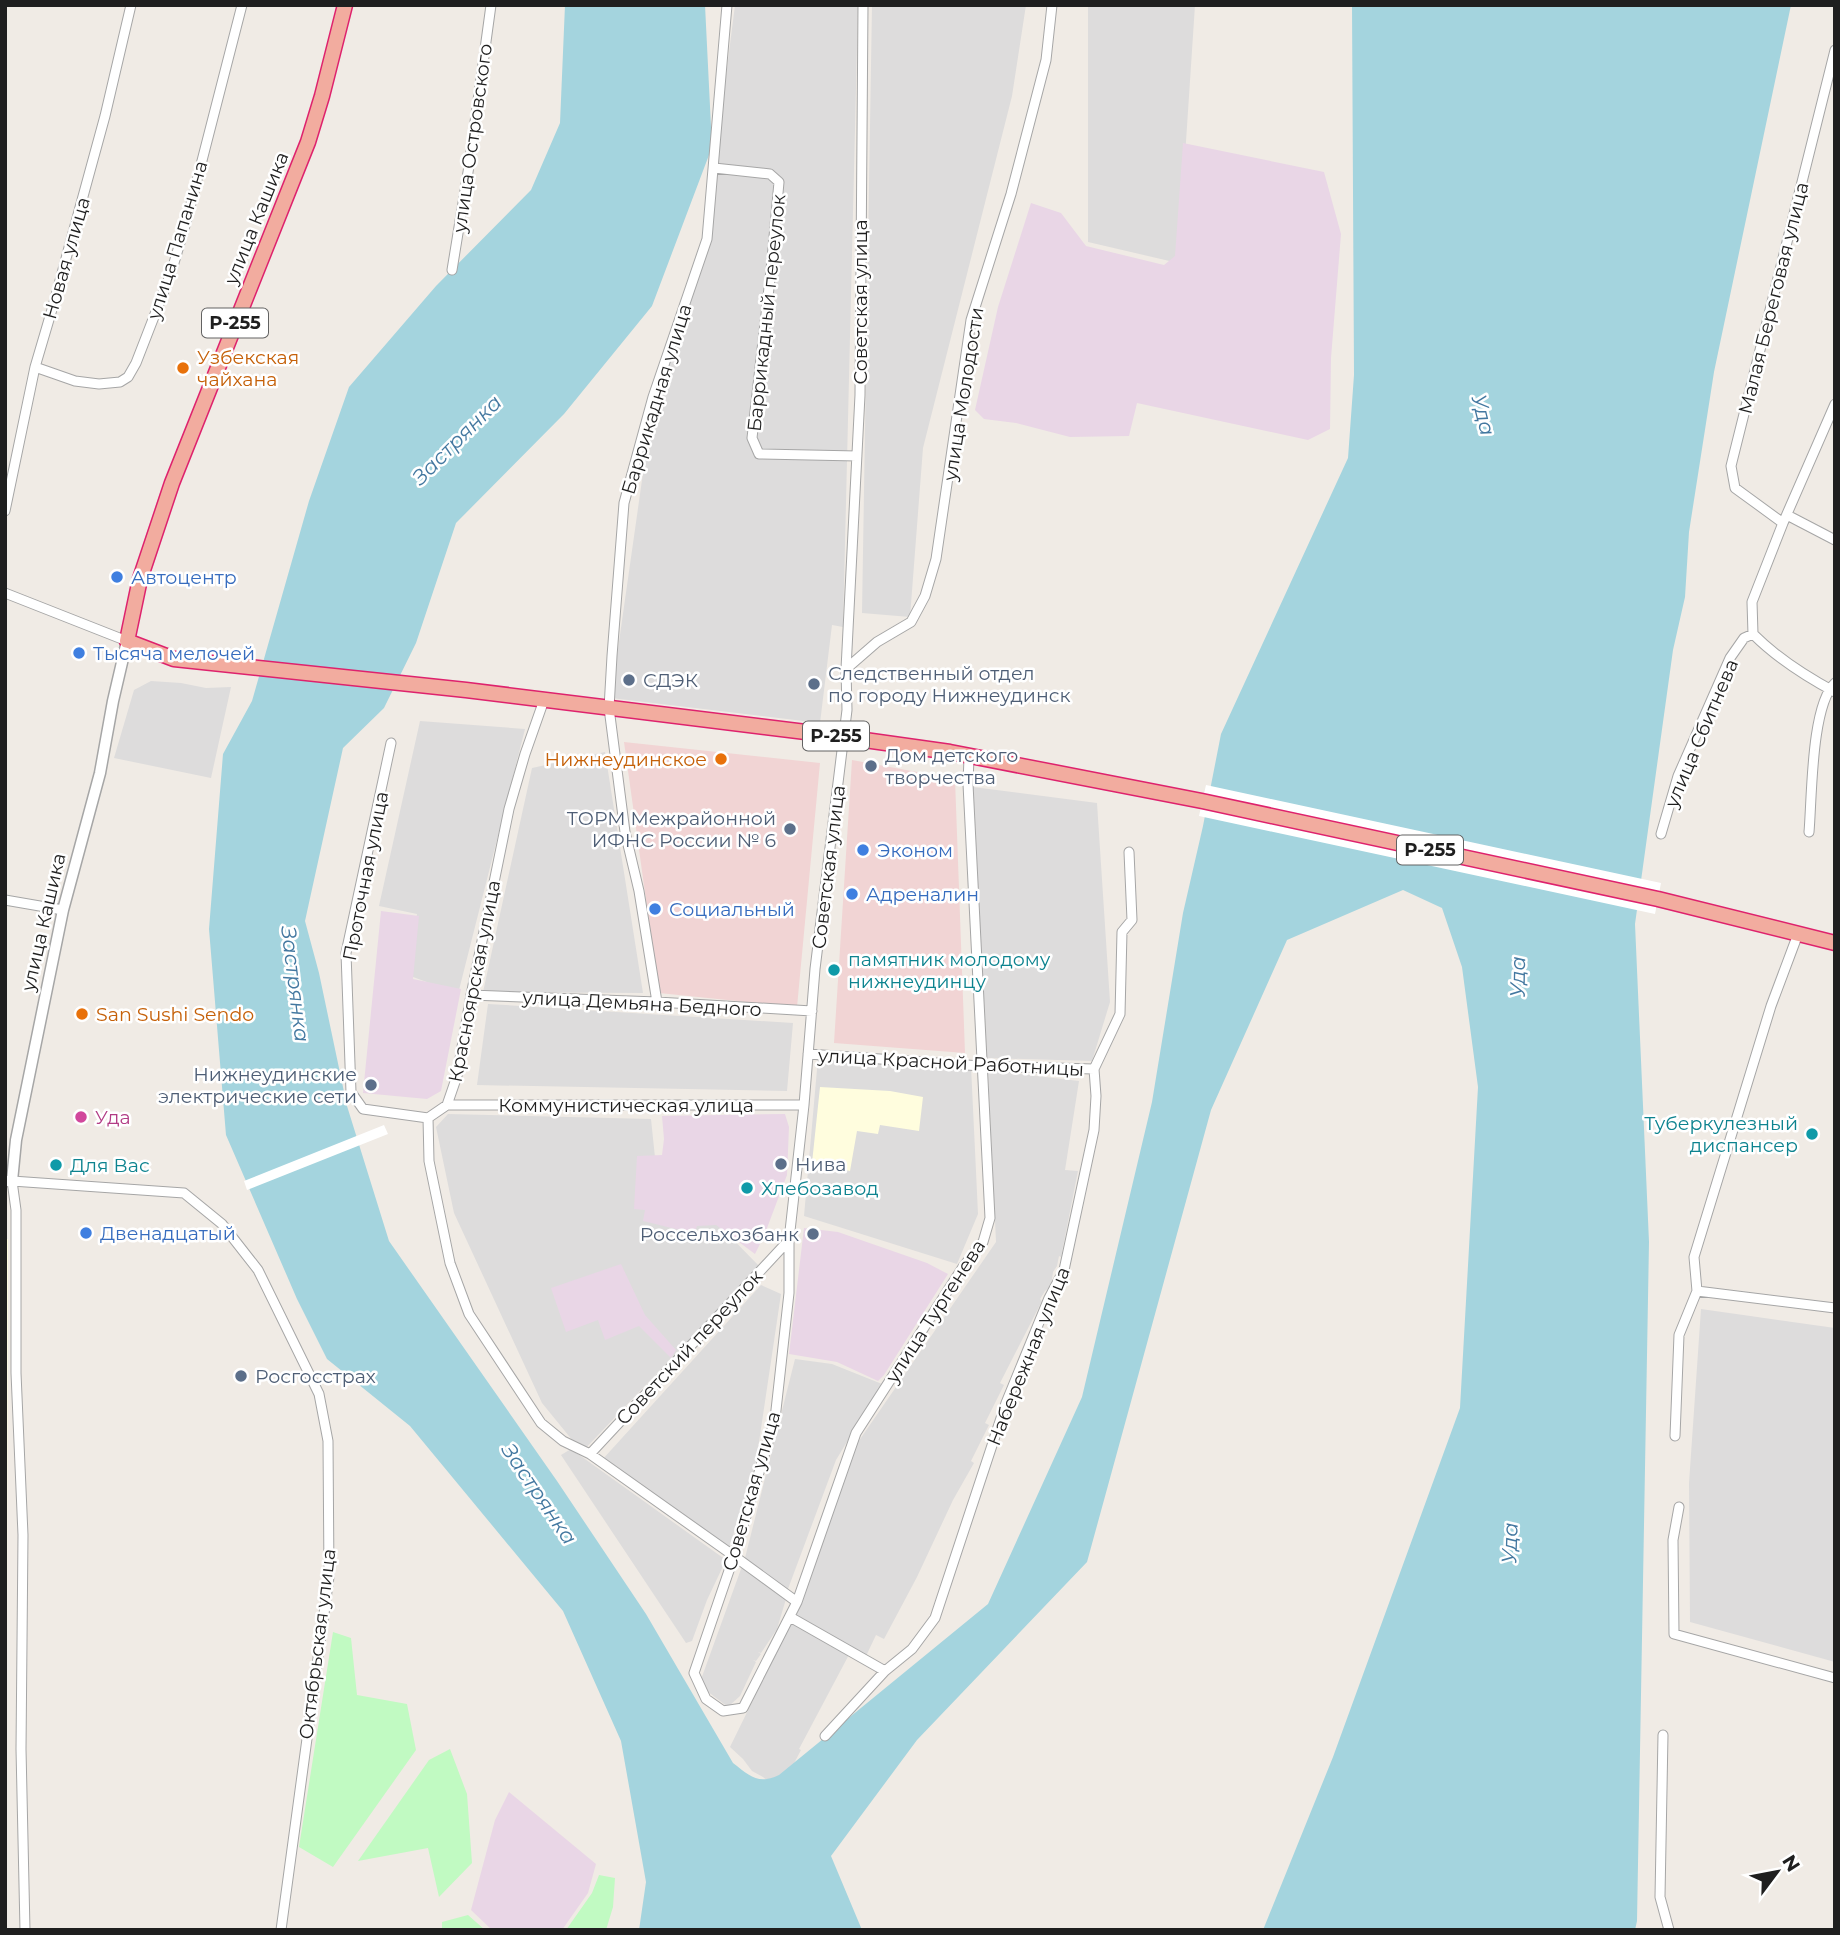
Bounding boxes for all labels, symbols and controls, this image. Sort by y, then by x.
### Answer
street label: улица Островского [448,42,497,235]
street label: улица Кашика [219,148,294,289]
street label: улица Папанина [142,158,213,323]
street label: Малая Береговая улица [1733,180,1813,417]
street label: Баррикадный переулок [743,193,790,433]
street label: Новая улица [38,194,95,322]
street label: Советская улица [849,219,872,385]
street label: Баррикадная улица [617,301,696,497]
street label: улица Молодости [938,306,989,484]
road number: Р-255 [202,309,268,338]
place label: Узбекская чайхана [197,346,299,391]
marker: Узбекская чайхана [175,360,191,376]
water label: Застрянка [406,390,507,490]
water label: Уда [1466,392,1501,438]
place label: Автоцентр [131,566,237,589]
marker: Автоцентр [109,569,125,585]
place label: Тысяча мелочей [93,642,255,665]
marker: Тысяча мелочей [71,645,87,661]
street label: улица Сбитнева [1659,656,1743,812]
place label: Следственный отдел по городу Нижнеудинск [828,662,1070,707]
place label: СДЭК [643,669,698,692]
marker: СДЭК [621,672,637,688]
marker: Следственный отдел по городу Нижнеудинск [806,676,822,692]
road number: Р-255 [803,722,869,750]
place label: Дом детского творчества [885,744,1018,789]
place label: Нижнеудинское [545,748,707,771]
marker: Нижнеудинское [713,751,729,767]
marker: Дом детского творчества [863,758,879,774]
street label: Советская улица [807,784,850,950]
street label: Проточная улица [338,789,393,963]
place label: ТОРМ Межрайонной ИФНС России № 6 [567,807,776,852]
marker: ТОРМ Межрайонной ИФНС России № 6 [782,821,798,837]
road number: Р-255 [1397,836,1463,864]
place label: Эконом [877,839,953,862]
marker: Эконом [855,842,871,858]
street label: улица Кашика [16,851,71,994]
street label: Красноярская улица [444,878,505,1084]
place label: Адреналин [866,883,979,906]
marker: Адреналин [844,886,860,902]
place label: Социальный [669,898,795,921]
marker: Социальный [647,901,663,917]
water label: Застрянка [276,924,315,1043]
place label: памятник молодому нижнеудинцу [848,948,1051,993]
water label: Уда [1505,956,1530,998]
marker: памятник молодому нижнеудинцу [826,962,842,978]
street label: улица Демьяна Бедного [521,986,762,1021]
place label: San Sushi Sendo [96,1003,254,1026]
marker: San Sushi Sendo [74,1006,90,1022]
street label: улица Красной Работницы [816,1044,1085,1081]
place label: Нижнеудинские электрические сети [158,1063,357,1108]
marker: Нижнеудинские электрические сети [363,1077,379,1093]
street label: Коммунистическая улица [498,1094,754,1117]
place label: Уда [95,1106,131,1129]
marker: Уда [73,1109,89,1125]
place label: Туберкулезный диспансер [1644,1112,1798,1157]
marker: Туберкулезный диспансер [1804,1126,1820,1142]
place label: Нива [795,1153,846,1176]
place label: Для Вас [70,1154,150,1177]
marker: Нива [773,1156,789,1172]
marker: Для Вас [48,1157,64,1173]
place label: Хлебозавод [761,1177,879,1200]
marker: Хлебозавод [739,1180,755,1196]
place label: Двенадцатый [100,1222,236,1245]
place label: Россельхозбанк [640,1223,799,1246]
marker: Двенадцатый [78,1225,94,1241]
marker: Россельхозбанк [805,1226,821,1242]
street label: улица Тургенева [880,1235,990,1388]
street label: Набережная улица [982,1263,1075,1449]
street label: Советский переулок [611,1265,767,1430]
place label: Росгосстрах [255,1365,376,1388]
marker: Росгосстрах [233,1368,249,1384]
street label: Советская улица [718,1409,785,1574]
water label: Застрянка [496,1438,582,1549]
water label: Уда [1496,1522,1523,1564]
street label: Октябрьская улица [294,1547,341,1741]
north arrow [1742,1837,1812,1907]
text: N [1777,1851,1805,1876]

